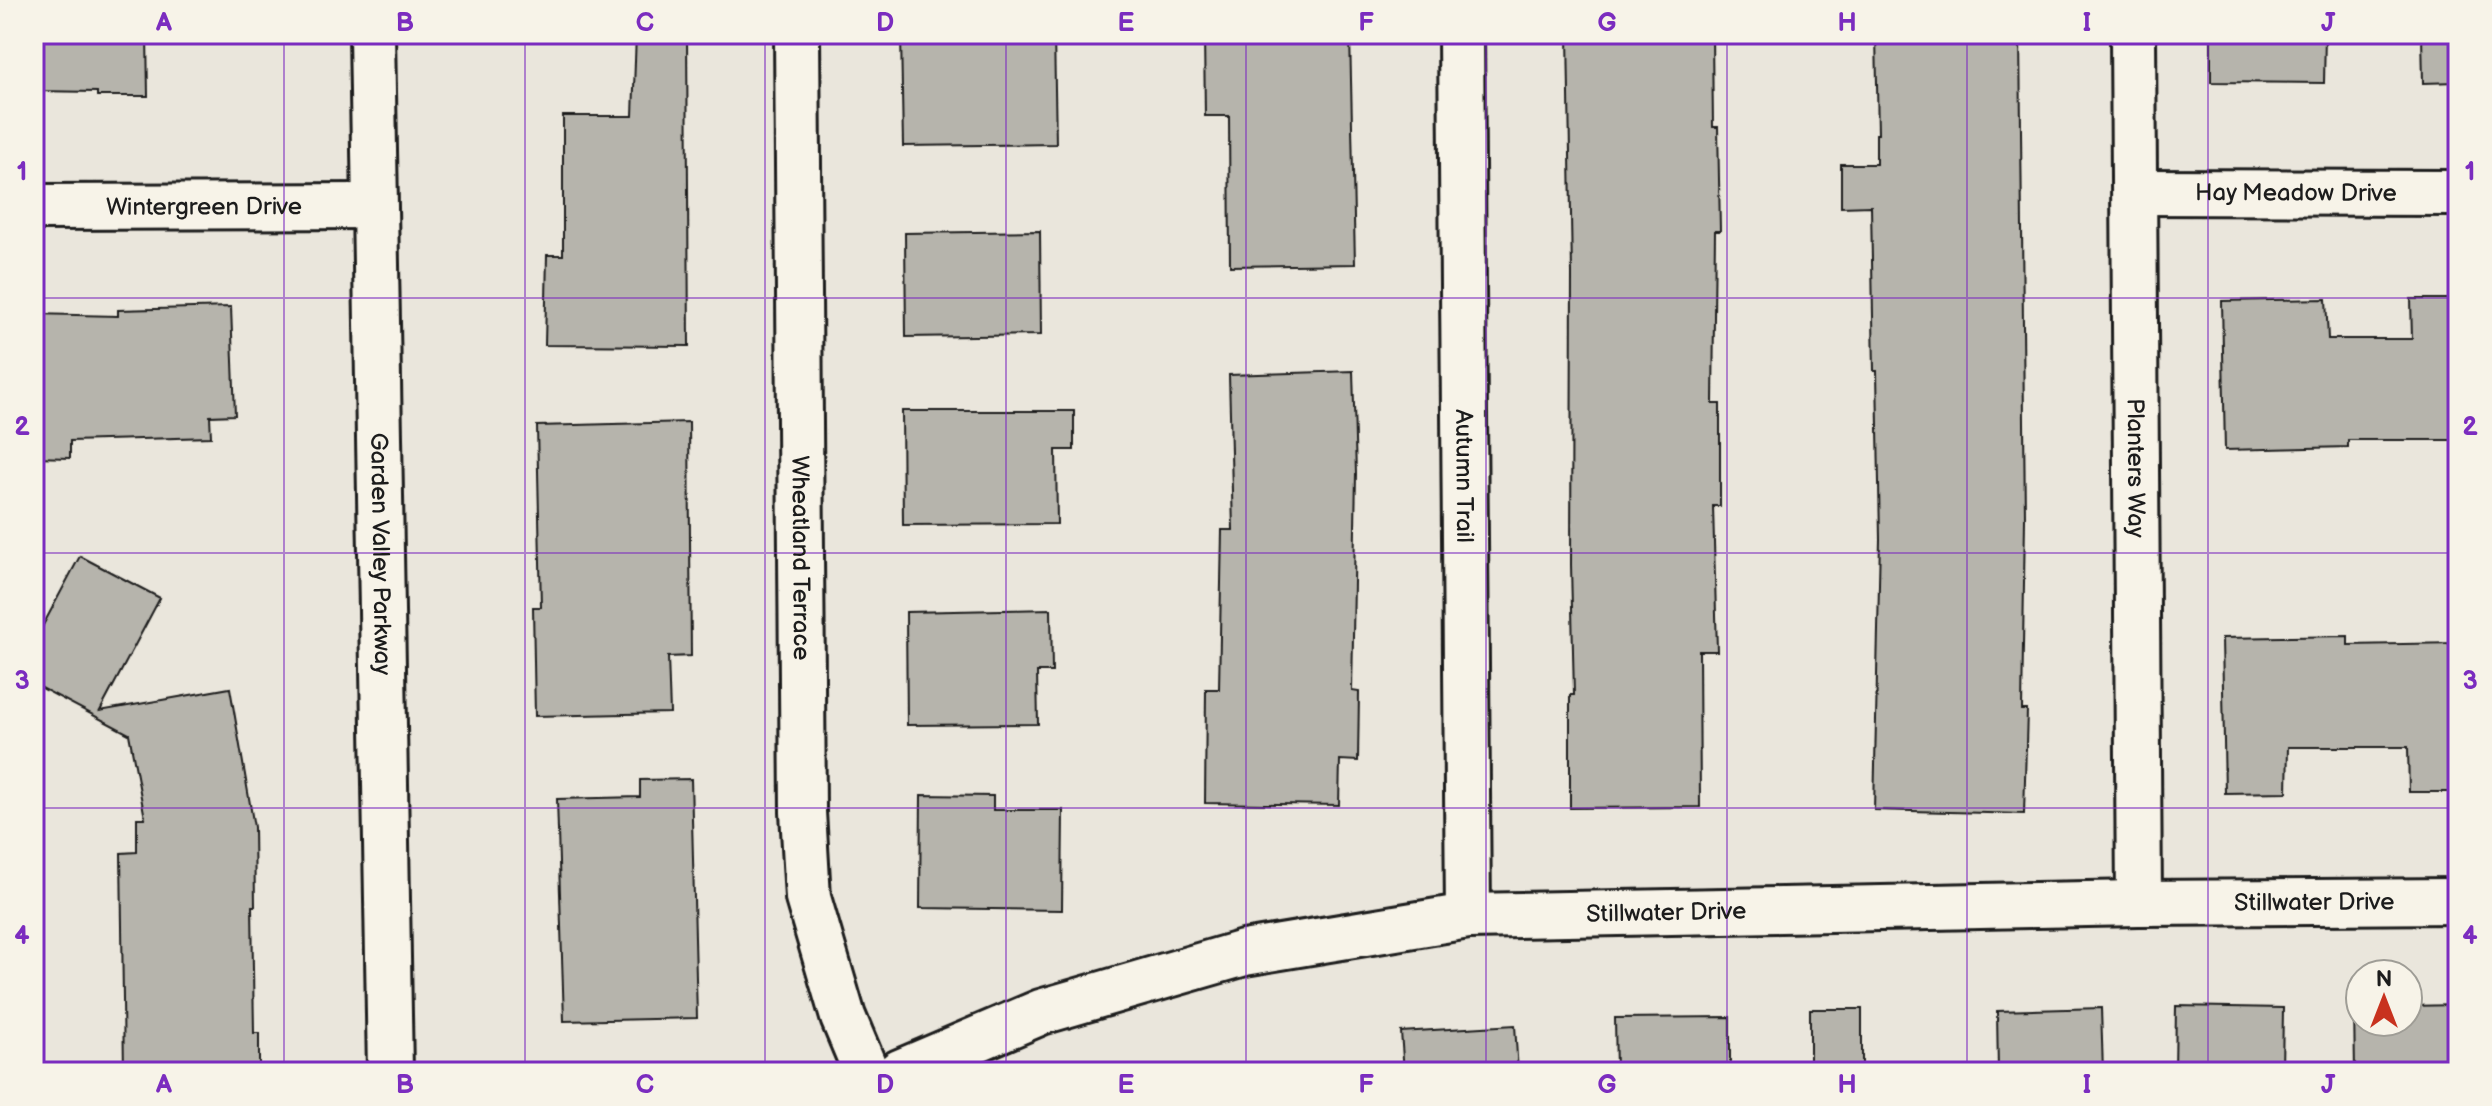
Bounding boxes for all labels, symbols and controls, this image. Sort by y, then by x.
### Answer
text: A [155,8,172,39]
text: B [396,8,414,39]
text: C [636,8,654,39]
text: D [876,8,894,39]
text: E [1118,8,1135,39]
text: F [1358,8,1374,39]
text: G [1597,8,1617,39]
text: H [1837,8,1857,39]
text: I [2083,8,2091,39]
text: J [2321,8,2336,39]
text: 1 [17,157,27,188]
text: 1 [2465,157,2475,188]
street label: Hay Meadow Drive [2195,178,2397,208]
street label: Wintergreen Drive [106,192,302,222]
street label: Planters Way [2121,398,2150,538]
street label: Autumn Trail [1449,409,1479,543]
text: 2 [14,412,30,443]
text: 2 [2462,412,2478,443]
street label: Garden Valley Parkway [364,432,397,676]
street label: Wheatland Terrace [785,455,816,661]
text: 3 [14,666,30,697]
text: 3 [2462,666,2478,697]
street label: Stillwater Drive [2234,887,2394,917]
street label: Stillwater Drive [1586,897,1747,929]
text: 4 [14,921,30,952]
text: 4 [2462,921,2478,952]
north arrow [2344,958,2424,1038]
text: N [2376,966,2392,993]
text: A [155,1070,172,1101]
text: B [396,1070,414,1101]
text: C [636,1070,654,1101]
text: D [876,1070,894,1101]
text: E [1118,1070,1135,1101]
text: F [1358,1070,1374,1101]
text: G [1597,1070,1617,1101]
text: H [1837,1070,1857,1101]
text: I [2083,1070,2091,1101]
text: J [2321,1070,2336,1101]

